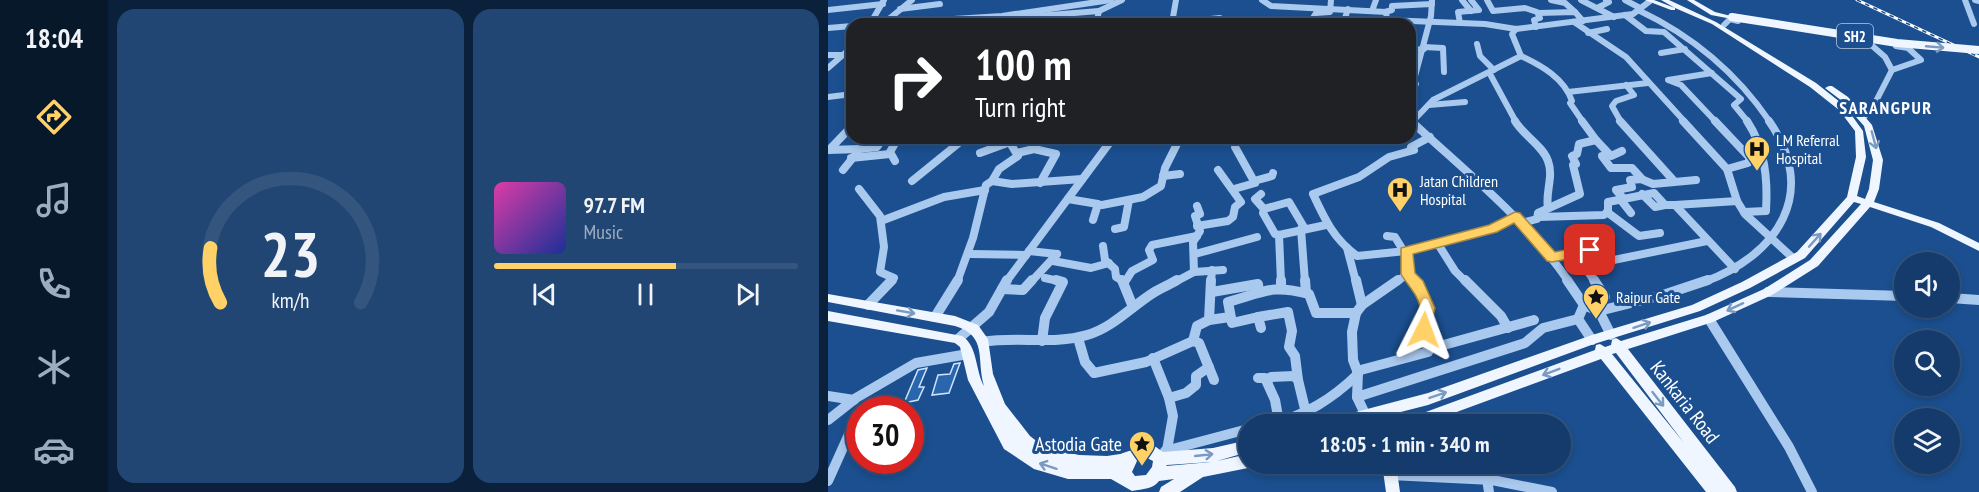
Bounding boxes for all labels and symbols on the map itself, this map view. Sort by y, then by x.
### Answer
road number: SH2 [1837,24,1873,48]
one-way arrow [1925,42,1945,53]
district label: SARANGPUR [1839,96,1933,119]
place label: LM Referral Hospital [1776,130,1840,168]
one-way arrow [1868,130,1880,149]
hospital icon: LM Referral Hospital [1742,134,1772,172]
place label: Jatan Children Hospital [1419,171,1498,209]
hospital icon: Jatan Children Hospital [1385,175,1415,213]
pin [1564,224,1615,275]
one-way arrow [1808,233,1822,248]
place icon: Raipur Gate [1581,282,1611,320]
place label: Raipur Gate [1616,287,1680,307]
position arrow [1392,298,1456,362]
one-way arrow [1726,302,1744,313]
one-way arrow [896,307,916,318]
one-way arrow [1632,319,1651,330]
street label: Kankaria Road [1645,355,1725,449]
one-way arrow [1542,368,1561,379]
one-way arrow [1428,389,1446,400]
one-way arrow [1652,390,1665,406]
speed limit sign: 30 [846,396,924,474]
place icon: Astodia Gate [1127,429,1157,467]
place label: Astodia Gate [1035,431,1122,457]
one-way arrow [1194,449,1214,460]
one-way arrow [1039,460,1058,471]

